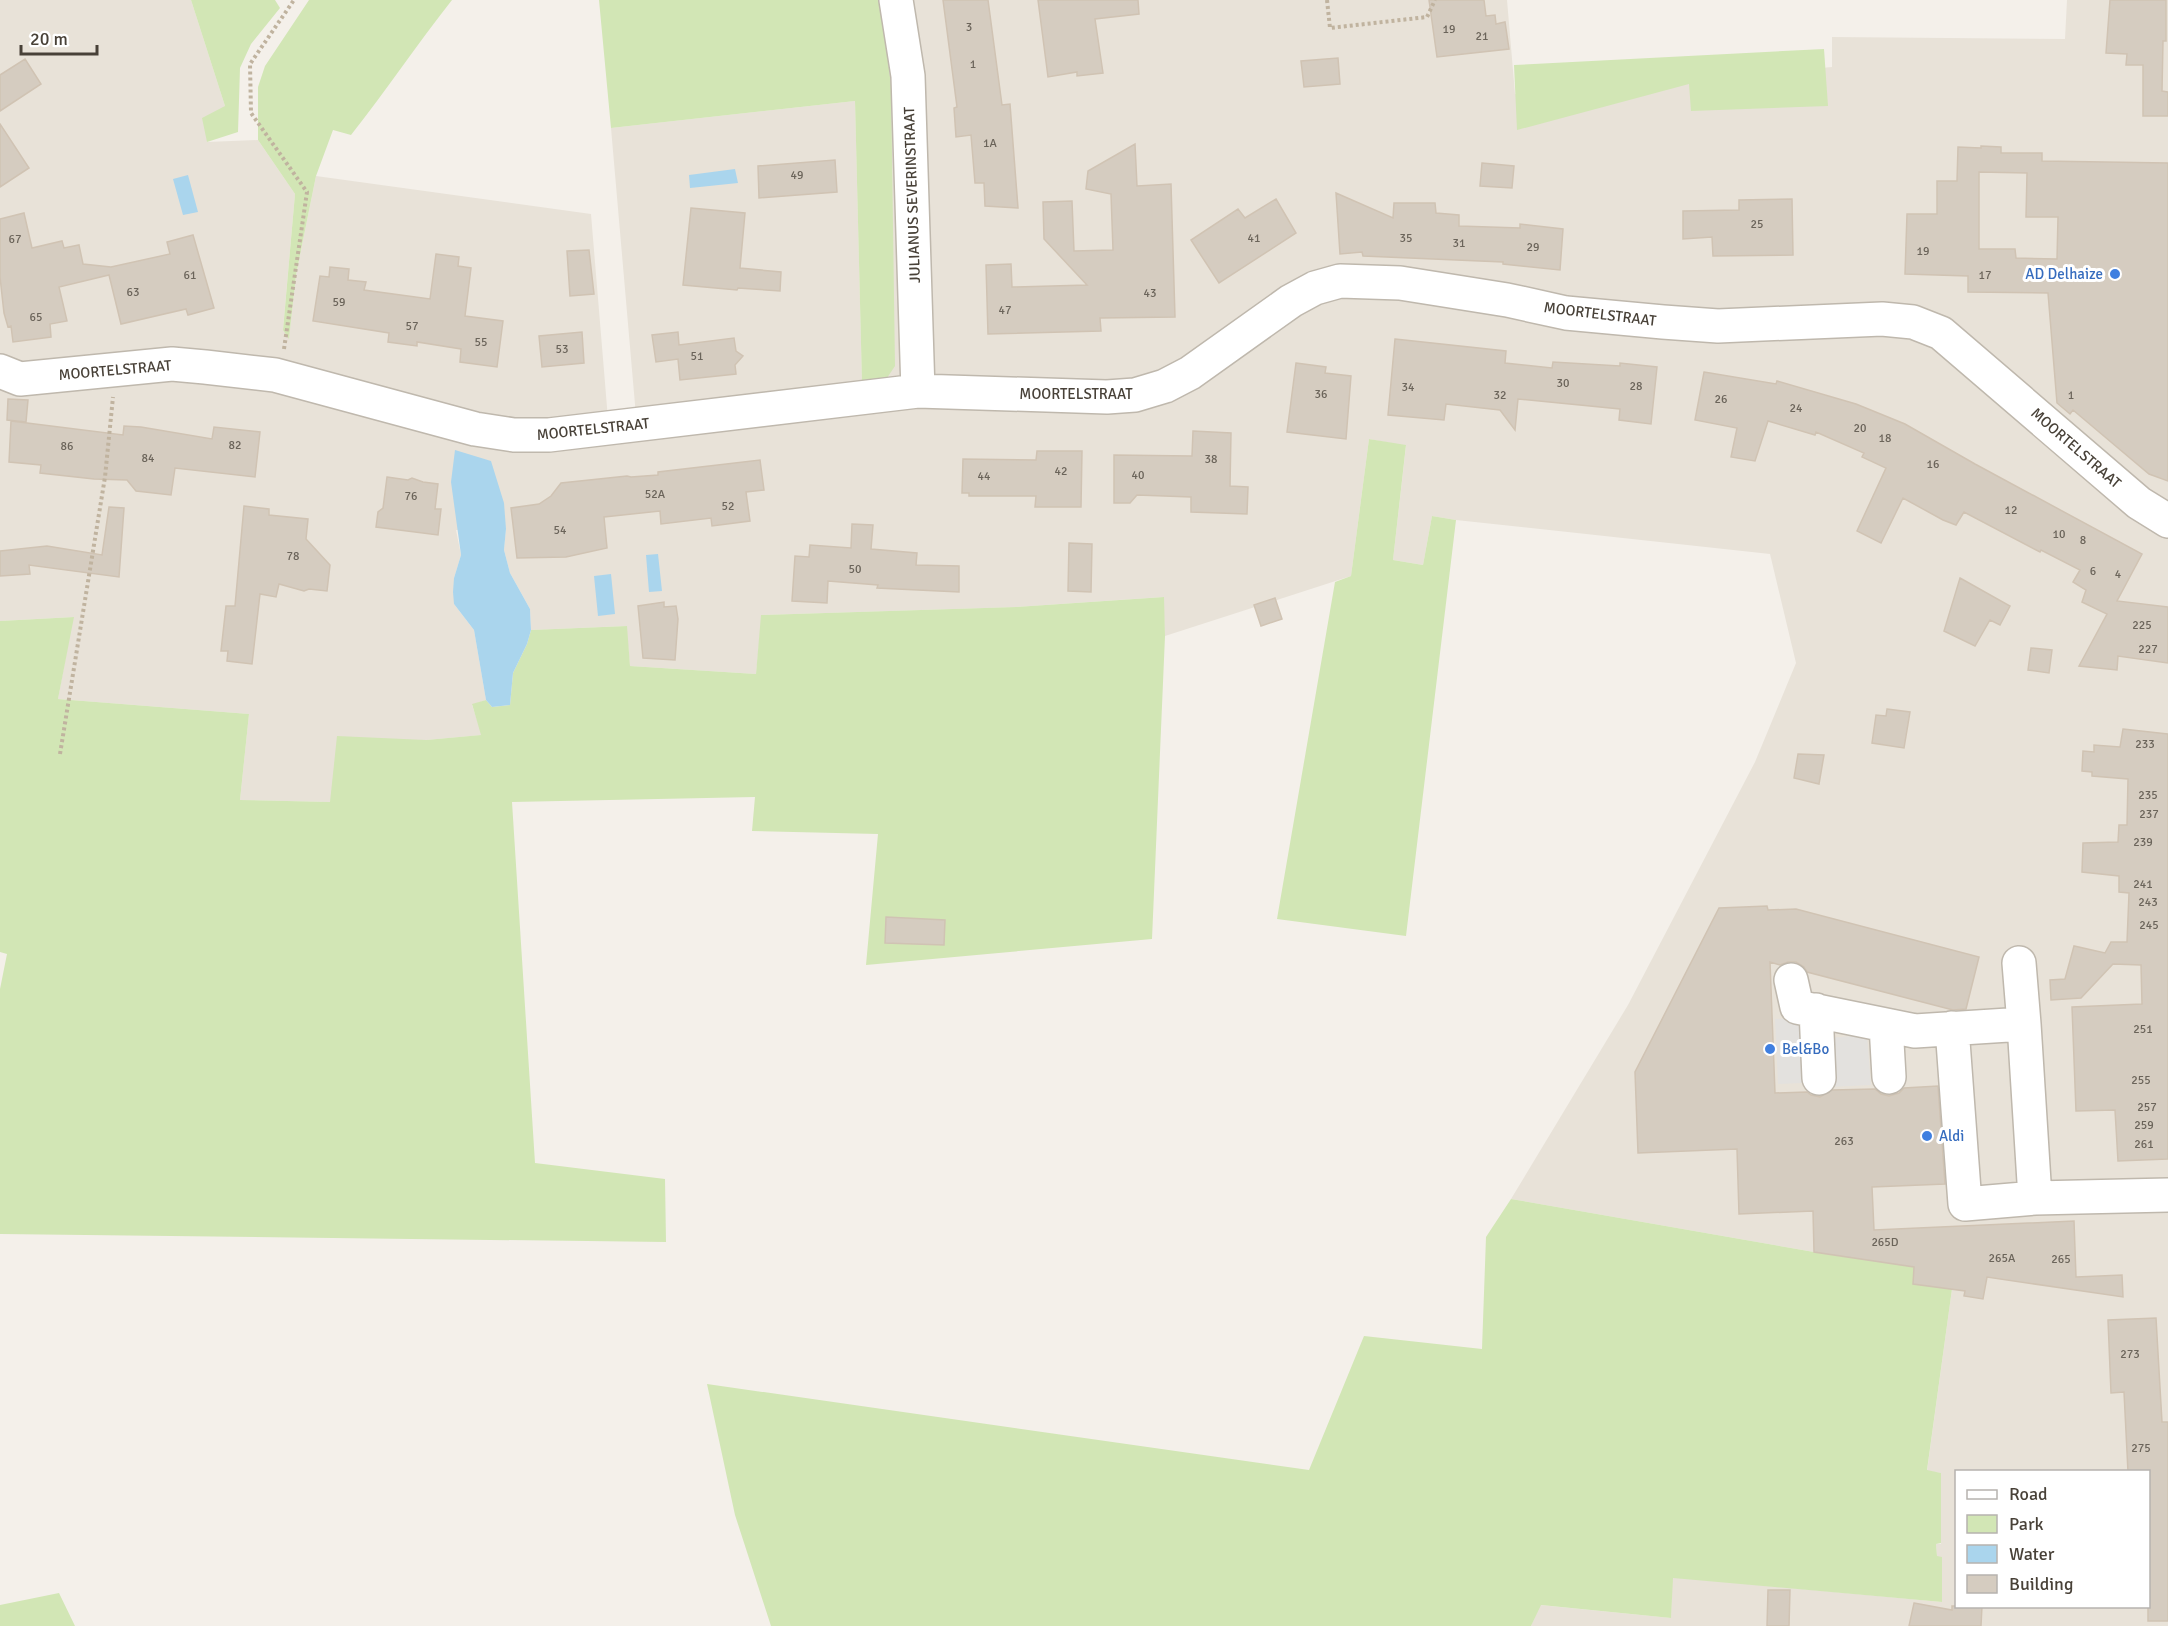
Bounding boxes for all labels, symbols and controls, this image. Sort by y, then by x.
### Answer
scale bar [21,18,98,56]
house number: 3 [966,20,972,35]
house number: 19 [1443,22,1455,37]
text: 20 m [30,28,68,50]
house number: 21 [1476,29,1488,44]
house number: 1 [970,57,976,72]
street label: JULIANUS SEVERINSTRAAT [900,106,924,284]
house number: 1A [983,136,998,151]
house number: 49 [791,168,803,183]
house number: 25 [1751,217,1763,232]
house number: 41 [1248,231,1260,246]
house number: 35 [1400,231,1412,246]
house number: 67 [9,232,21,247]
house number: 31 [1453,236,1465,251]
house number: 29 [1527,240,1539,255]
house number: 19 [1917,244,1929,259]
place label: AD Delhaize [2025,265,2103,283]
marker: AD Delhaize [2108,267,2122,281]
house number: 61 [184,268,196,283]
house number: 17 [1979,268,1991,283]
house number: 63 [127,285,139,300]
house number: 43 [1144,286,1156,301]
house number: 59 [333,295,345,310]
street label: MOORTELSTRAAT [1543,298,1658,330]
house number: 47 [999,303,1011,318]
house number: 65 [30,310,42,325]
house number: 57 [406,319,418,334]
house number: 55 [475,335,487,350]
house number: 53 [556,342,568,357]
house number: 51 [691,349,703,364]
street label: MOORTELSTRAAT [58,356,173,384]
house number: 30 [1557,376,1569,391]
house number: 28 [1630,379,1642,394]
house number: 34 [1402,380,1415,395]
street label: MOORTELSTRAAT [1019,385,1133,403]
house number: 36 [1315,387,1327,402]
house number: 32 [1494,388,1506,403]
house number: 1 [2068,388,2074,403]
house number: 26 [1715,392,1727,407]
house number: 24 [1790,401,1803,416]
street label: MOORTELSTRAAT [2027,404,2125,492]
street label: MOORTELSTRAAT [536,414,651,444]
house number: 20 [1854,421,1866,436]
house number: 18 [1879,431,1891,446]
house number: 82 [229,438,241,453]
house number: 86 [61,439,73,454]
house number: 84 [142,451,155,466]
house number: 38 [1205,452,1217,467]
house number: 16 [1927,457,1939,472]
house number: 42 [1055,464,1067,479]
house number: 40 [1132,468,1144,483]
house number: 44 [978,469,991,484]
house number: 52A [645,487,666,502]
house number: 76 [405,489,417,504]
house number: 52 [722,499,734,514]
house number: 12 [2005,503,2017,518]
house number: 54 [554,523,567,538]
house number: 10 [2053,527,2065,542]
house number: 8 [2080,533,2086,548]
house number: 78 [287,549,299,564]
house number: 50 [849,562,861,577]
house number: 6 [2090,564,2096,579]
house number: 4 [2115,567,2122,582]
house number: 225 [2132,618,2152,633]
house number: 227 [2138,642,2158,657]
house number: 233 [2135,737,2155,752]
house number: 235 [2138,788,2158,803]
house number: 237 [2139,807,2159,822]
house number: 239 [2133,835,2153,850]
house number: 241 [2133,877,2153,892]
house number: 243 [2138,895,2158,910]
house number: 245 [2139,918,2159,933]
house number: 251 [2133,1022,2153,1037]
place label: Bel&Bo [1782,1040,1829,1058]
marker: Bel&Bo [1763,1042,1777,1056]
house number: 255 [2131,1073,2151,1088]
house number: 257 [2137,1100,2157,1115]
house number: 259 [2134,1118,2154,1133]
place label: Aldi [1939,1127,1964,1145]
marker: Aldi [1920,1129,1934,1143]
house number: 263 [1834,1134,1854,1149]
house number: 261 [2134,1137,2154,1152]
house number: 265D [1871,1235,1899,1250]
house number: 265A [1989,1251,2016,1266]
house number: 265 [2051,1252,2071,1267]
house number: 273 [2120,1347,2140,1362]
house number: 275 [2131,1441,2151,1456]
legend [1955,1470,2150,1608]
text: Road [2009,1483,2048,1505]
text: Park [2009,1513,2044,1535]
text: Water [2009,1543,2055,1565]
text: Building [2009,1573,2073,1595]

